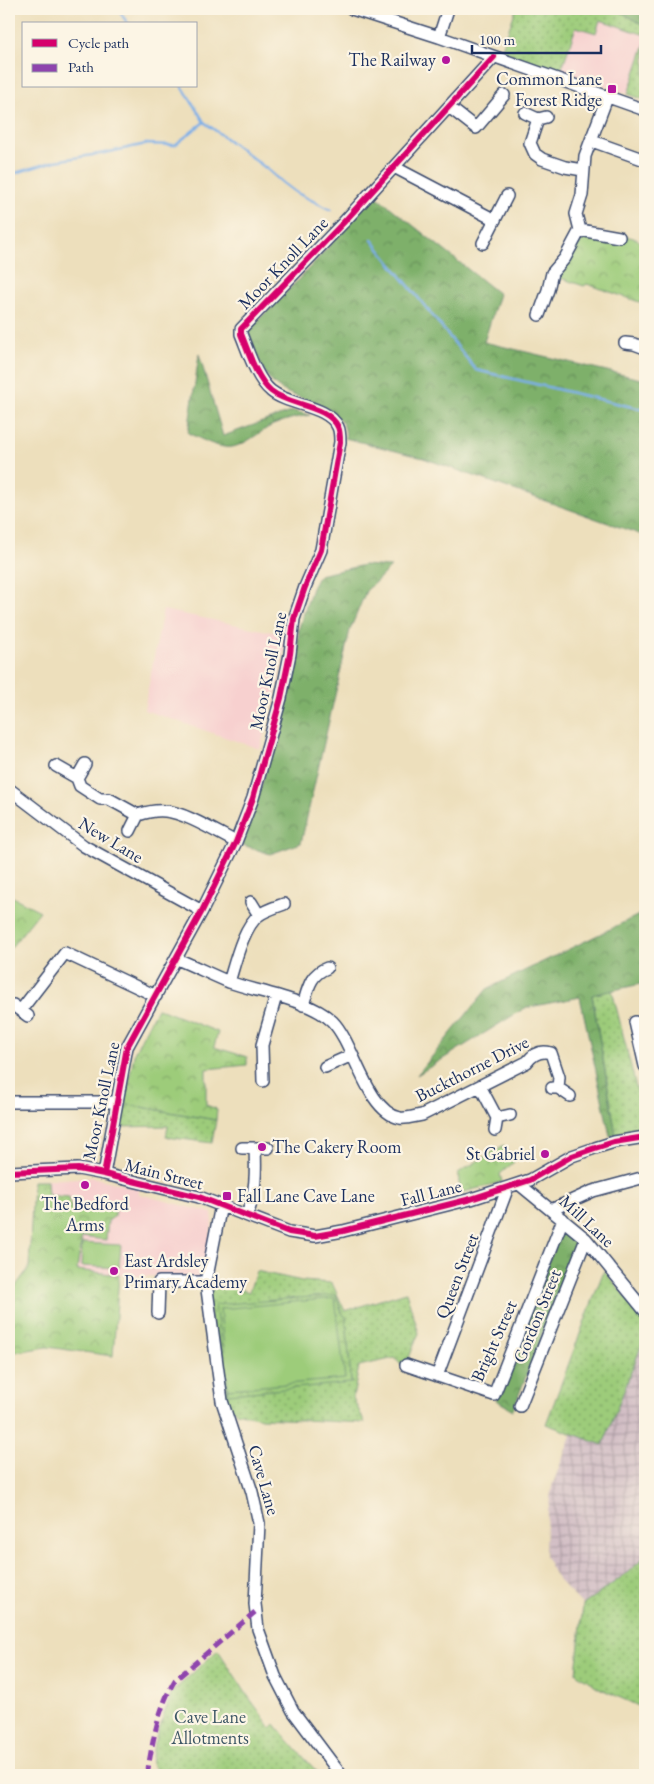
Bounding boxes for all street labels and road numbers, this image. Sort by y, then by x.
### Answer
street label: Moor Knoll Lane [233,211,333,314]
street label: Moor Knoll Lane [244,610,291,732]
street label: New Lane [75,811,148,868]
street label: Buckthorne Drive [411,1030,532,1107]
street label: Moor Knoll Lane [77,1040,124,1162]
street label: Main Street [122,1153,206,1194]
street label: Fall Lane [398,1174,464,1211]
street label: Mill Lane [555,1189,620,1252]
street label: Queen Street [430,1229,483,1322]
street label: Gordon Street [507,1265,566,1366]
street label: Bright Street [465,1296,522,1385]
street label: Cave Lane [244,1442,285,1518]

